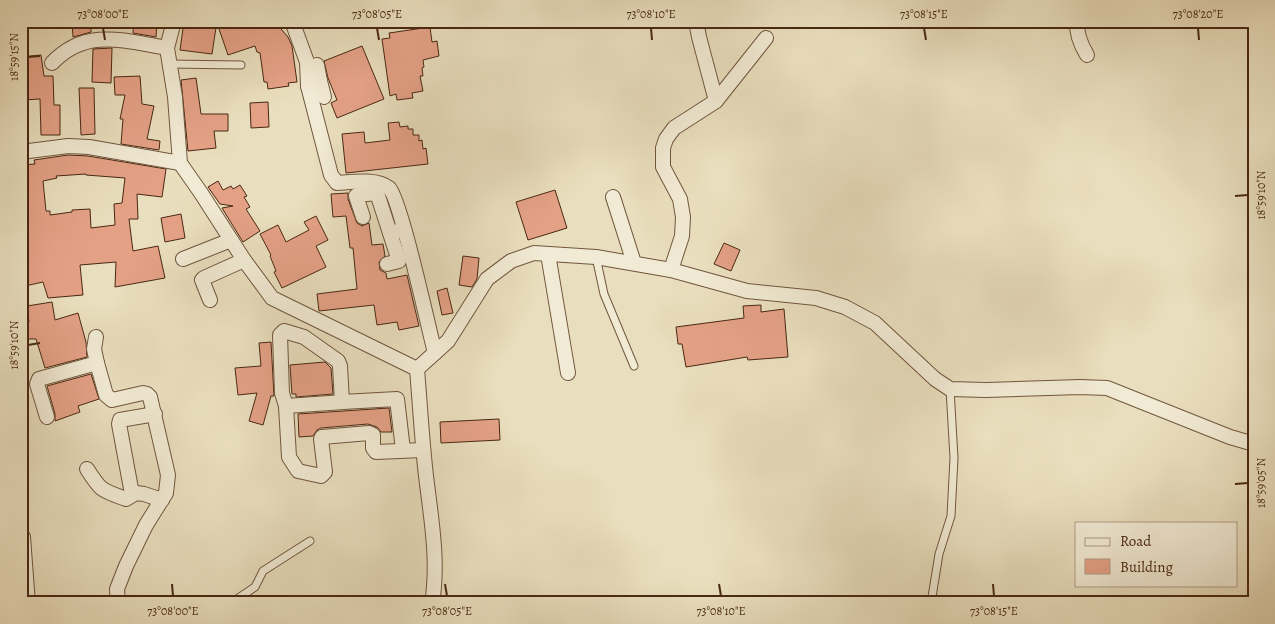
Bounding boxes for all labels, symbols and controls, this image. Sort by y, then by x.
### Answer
text: 73°08'00"E [77,6,129,22]
text: 73°08'05"E [352,6,402,22]
text: 73°08'10"E [626,6,676,22]
text: 73°08'15"E [900,6,948,22]
text: 73°08'20"E [1173,6,1223,22]
text: 18°59'15"N [6,33,22,81]
text: 18°59'10"N [1253,170,1269,219]
text: 18°59'10"N [6,320,22,369]
text: 18°59'05"N [1253,458,1269,508]
legend [1075,522,1238,586]
text: Road [1120,531,1152,551]
text: Building [1120,557,1173,577]
text: 73°08'00"E [147,603,199,619]
text: 73°08'05"E [422,603,472,619]
text: 73°08'10"E [696,603,746,619]
text: 73°08'15"E [970,603,1018,619]

